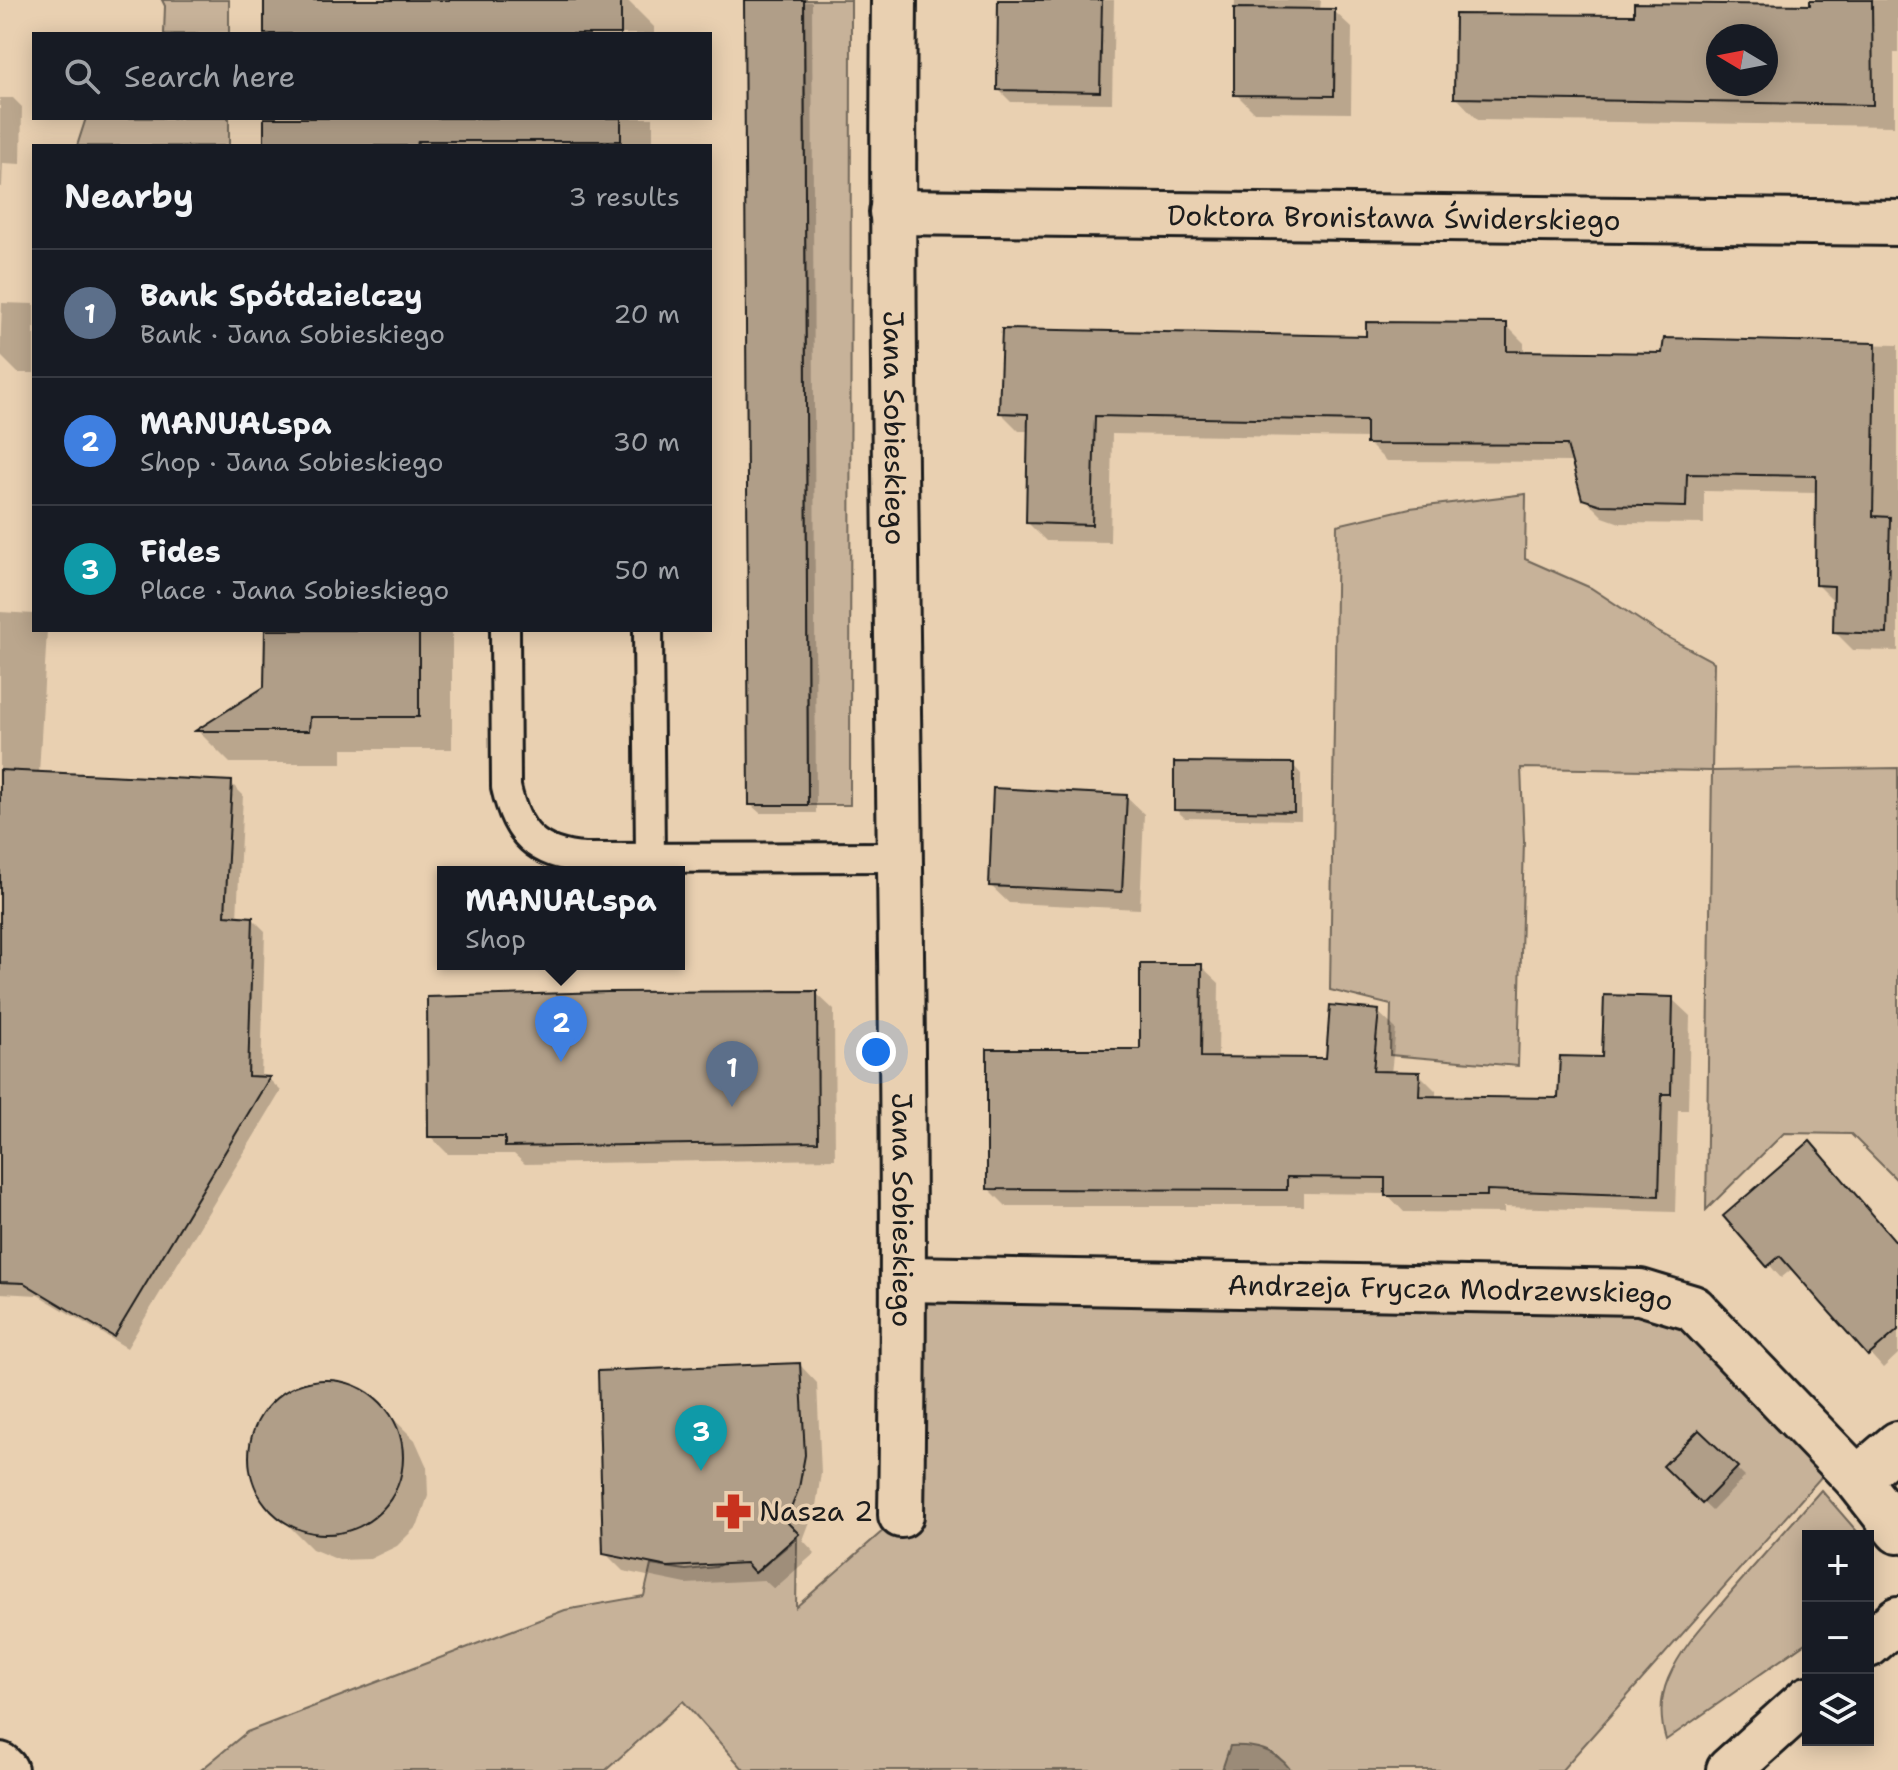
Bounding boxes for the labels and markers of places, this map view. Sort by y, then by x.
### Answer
pin: 2 [535,996,587,1062]
pin: 1 [706,1041,758,1107]
pin: 3 [675,1405,727,1471]
pharmacy icon: Nasza 2 [714,1492,752,1530]
place label: Nasza 2 [759,1492,873,1530]

